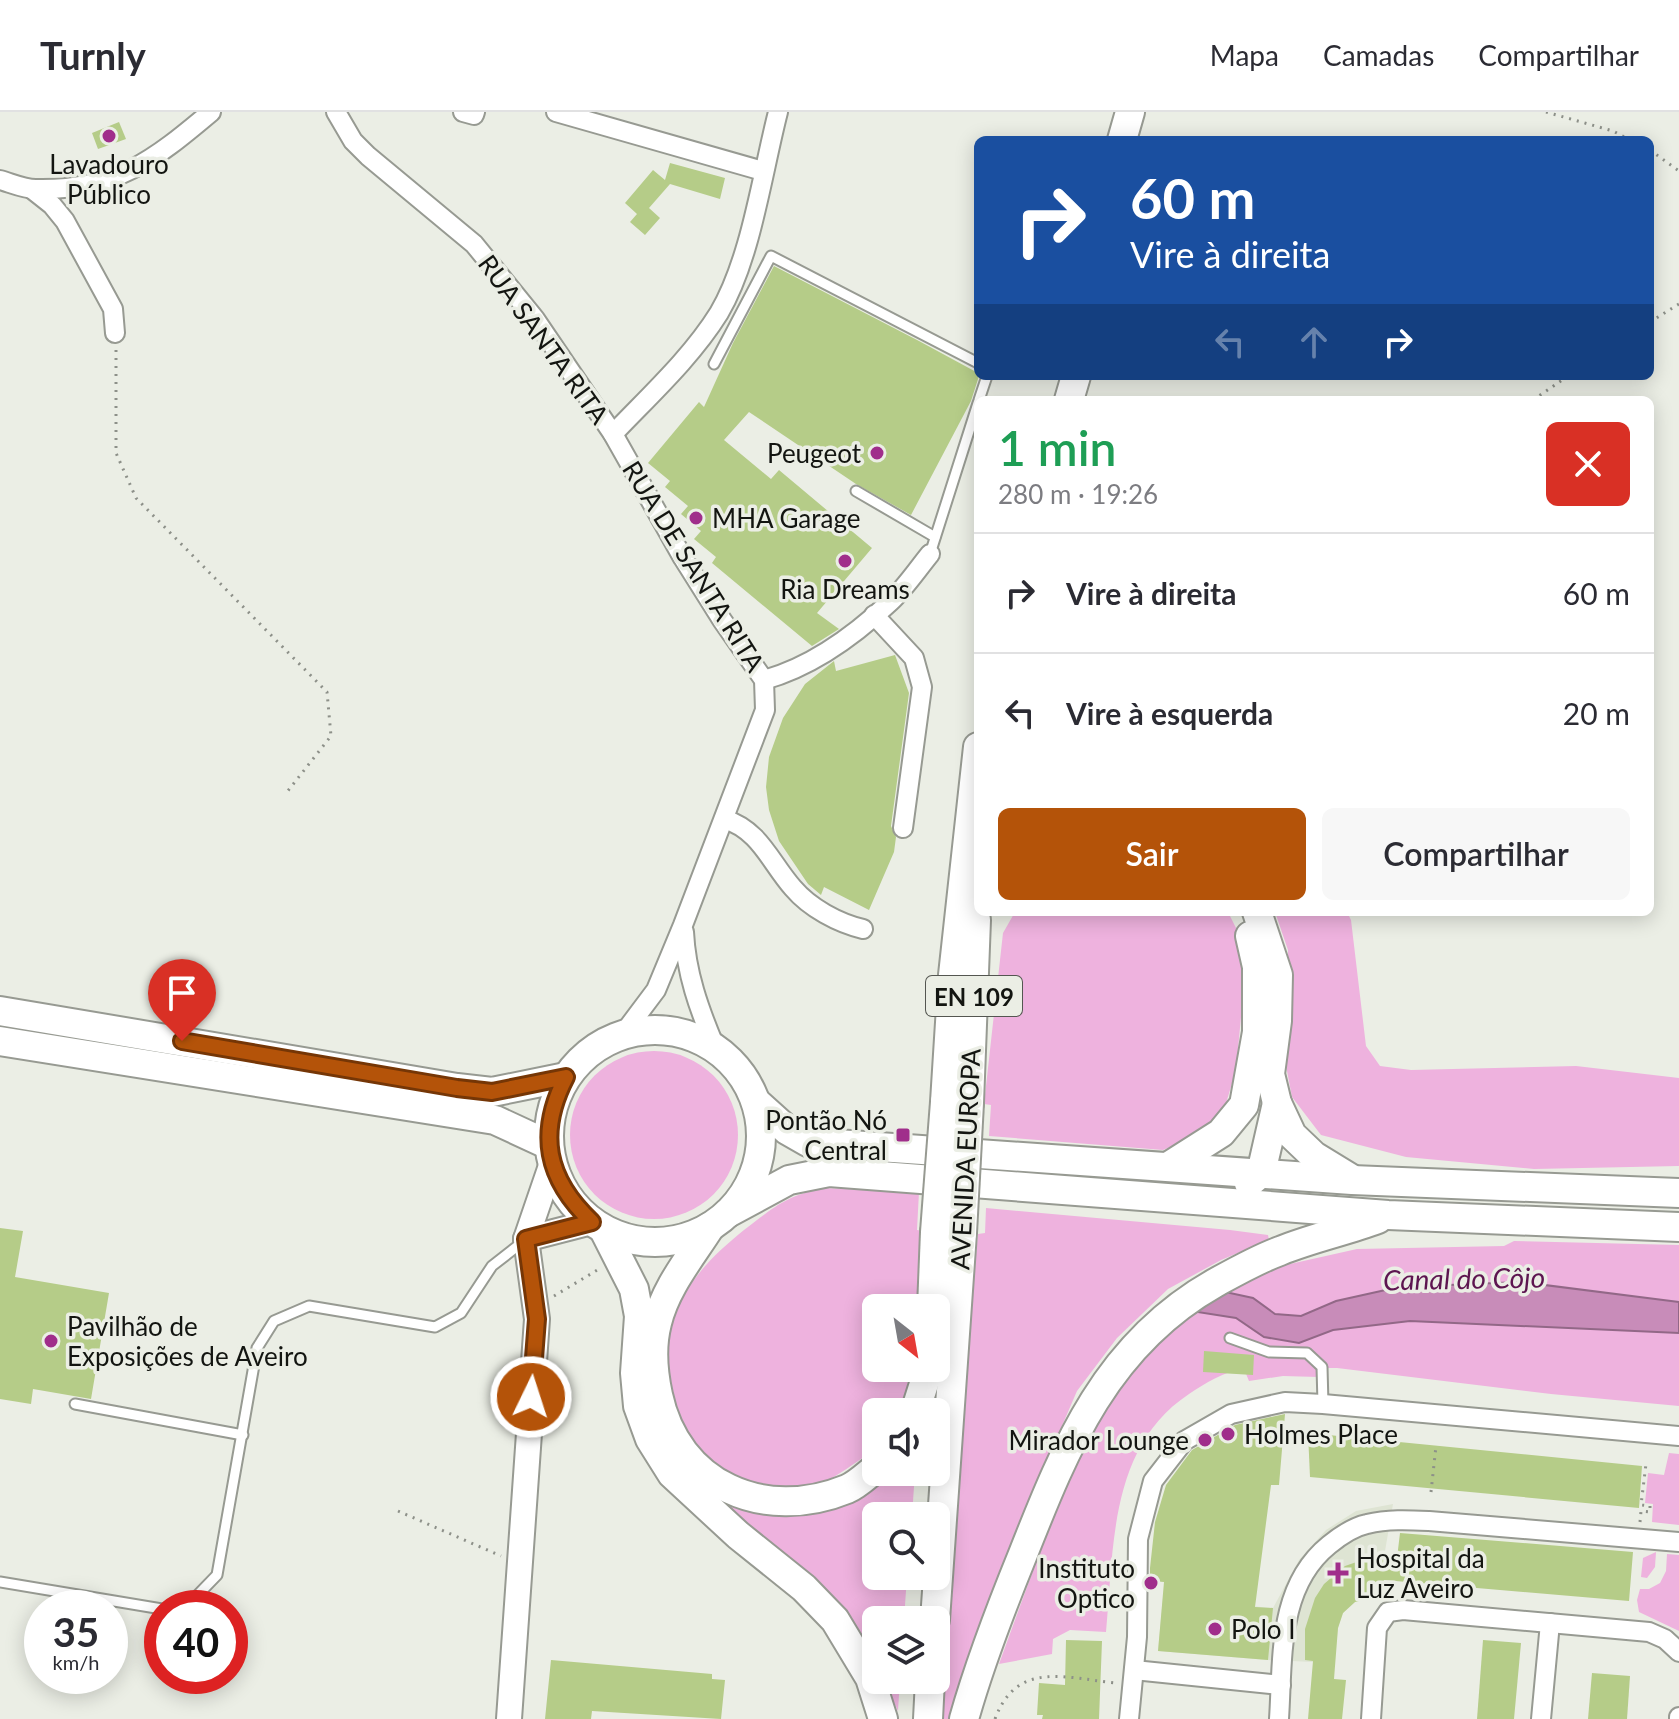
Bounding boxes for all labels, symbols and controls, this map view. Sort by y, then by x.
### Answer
text: Turnly [40,32,146,78]
text: Mapa [1210,38,1279,72]
text: Camadas [1323,38,1434,72]
text: Compartilhar [1478,38,1639,72]
marker: Lavadouro Público [100,127,118,145]
place label: Lavadouro Público [49,148,169,210]
text: 60 m [1130,164,1255,231]
icon: right [998,168,1102,272]
text: Vire à direita [1130,232,1330,276]
street label: RUA SANTA RITA [472,248,616,430]
icon: left [1208,320,1252,364]
icon: ahead [1292,320,1336,364]
icon: right [1376,320,1420,364]
text: 1 min [998,419,1116,476]
button: close [1546,422,1630,506]
place label: Peugeot [767,437,862,469]
marker: Peugeot [868,444,886,462]
street label: RUA DE SANTA RITA [616,455,772,678]
text: 280 m · 19:26 [998,478,1158,510]
place label: MHA Garage [712,502,860,534]
marker: MHA Garage [687,509,705,527]
marker: Ria Dreams [836,552,854,570]
icon: right [998,571,1042,615]
place label: Ria Dreams [780,573,910,605]
text: Vire à direita [1066,575,1236,611]
text: 60 m [1563,575,1630,611]
icon: left [998,691,1042,735]
text: Vire à esquerda [1066,695,1273,731]
text: 20 m [1563,695,1630,731]
button: Sair [998,808,1306,900]
button: Compartilhar [1322,808,1630,900]
pin [148,959,216,1041]
icon: arrive [160,971,204,1015]
road number: EN 109 [926,976,1022,1016]
street label: AVENIDA EUROPA [943,1047,987,1270]
place label: Pontão Nó Central [765,1104,887,1166]
marker: Pontão Nó Central [894,1126,912,1144]
water label: Canal do Côjo [1383,1260,1545,1296]
north arrow [862,1294,950,1382]
map controls [862,1294,950,1694]
place label: Pavilhão de Exposições de Aveiro [67,1310,308,1372]
marker: Pavilhão de Exposições de Aveiro [42,1332,60,1350]
position arrow [489,1355,573,1439]
button: sound [862,1398,950,1486]
place label: Holmes Place [1244,1418,1398,1450]
place label: Mirador Lounge [1009,1424,1189,1456]
marker: Holmes Place [1219,1425,1237,1443]
marker: Mirador Lounge [1196,1431,1214,1449]
button: search [862,1502,950,1590]
place label: Hospital da Luz Aveiro [1356,1542,1485,1604]
place label: Instituto Optico [1038,1552,1135,1614]
marker: Hospital da Luz Aveiro [1327,1562,1349,1584]
marker: Instituto Optico [1142,1574,1160,1592]
speed limit sign: 40 [144,1590,248,1694]
button: layers [862,1606,950,1694]
text: 35 [53,1608,99,1656]
place label: Polo I [1231,1613,1295,1645]
marker: Polo I [1206,1620,1224,1638]
text: km/h [53,1650,99,1674]

